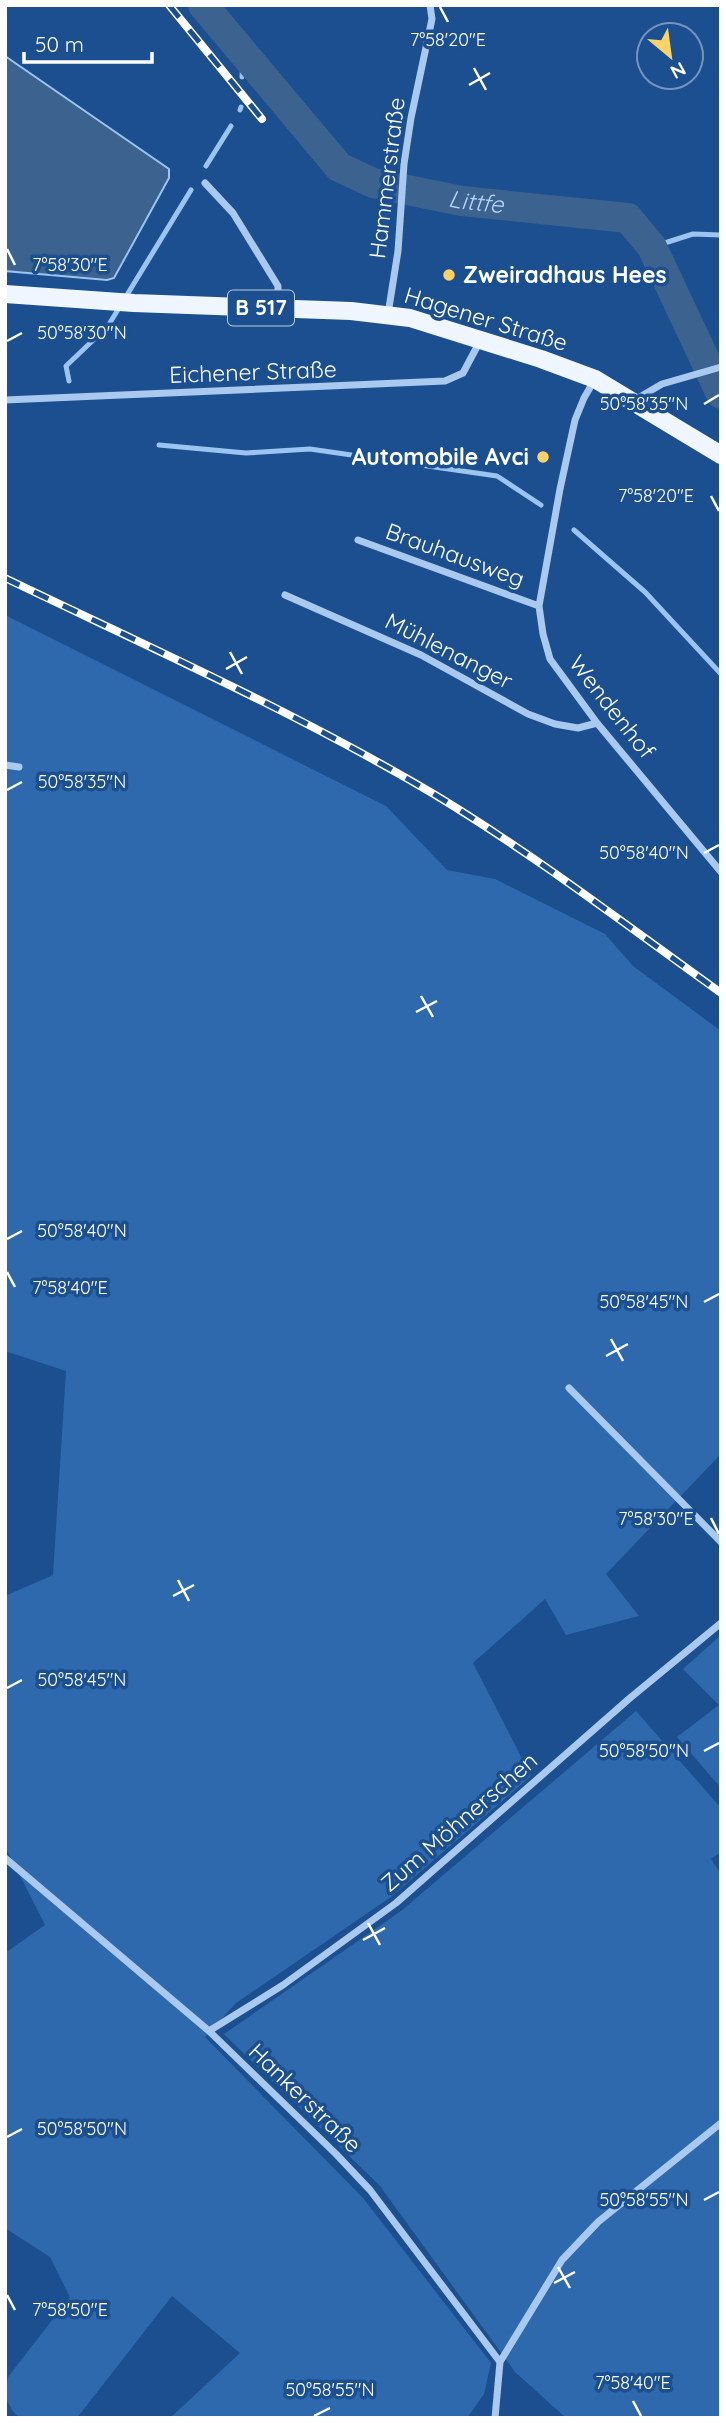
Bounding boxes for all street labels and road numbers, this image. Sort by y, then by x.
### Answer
street label: Hammerstraße [362,96,411,260]
street label: Hagener Straße [401,280,571,357]
road number: B 517 [228,290,294,326]
street label: Eichener Straße [169,354,337,389]
street label: Brauhausweg [382,516,529,593]
street label: Mühlenanger [380,606,518,695]
street label: Wendenhof [563,649,662,764]
street label: Zum Möhnerschen [374,1746,543,1898]
street label: Hankerstraße [243,2037,368,2159]

